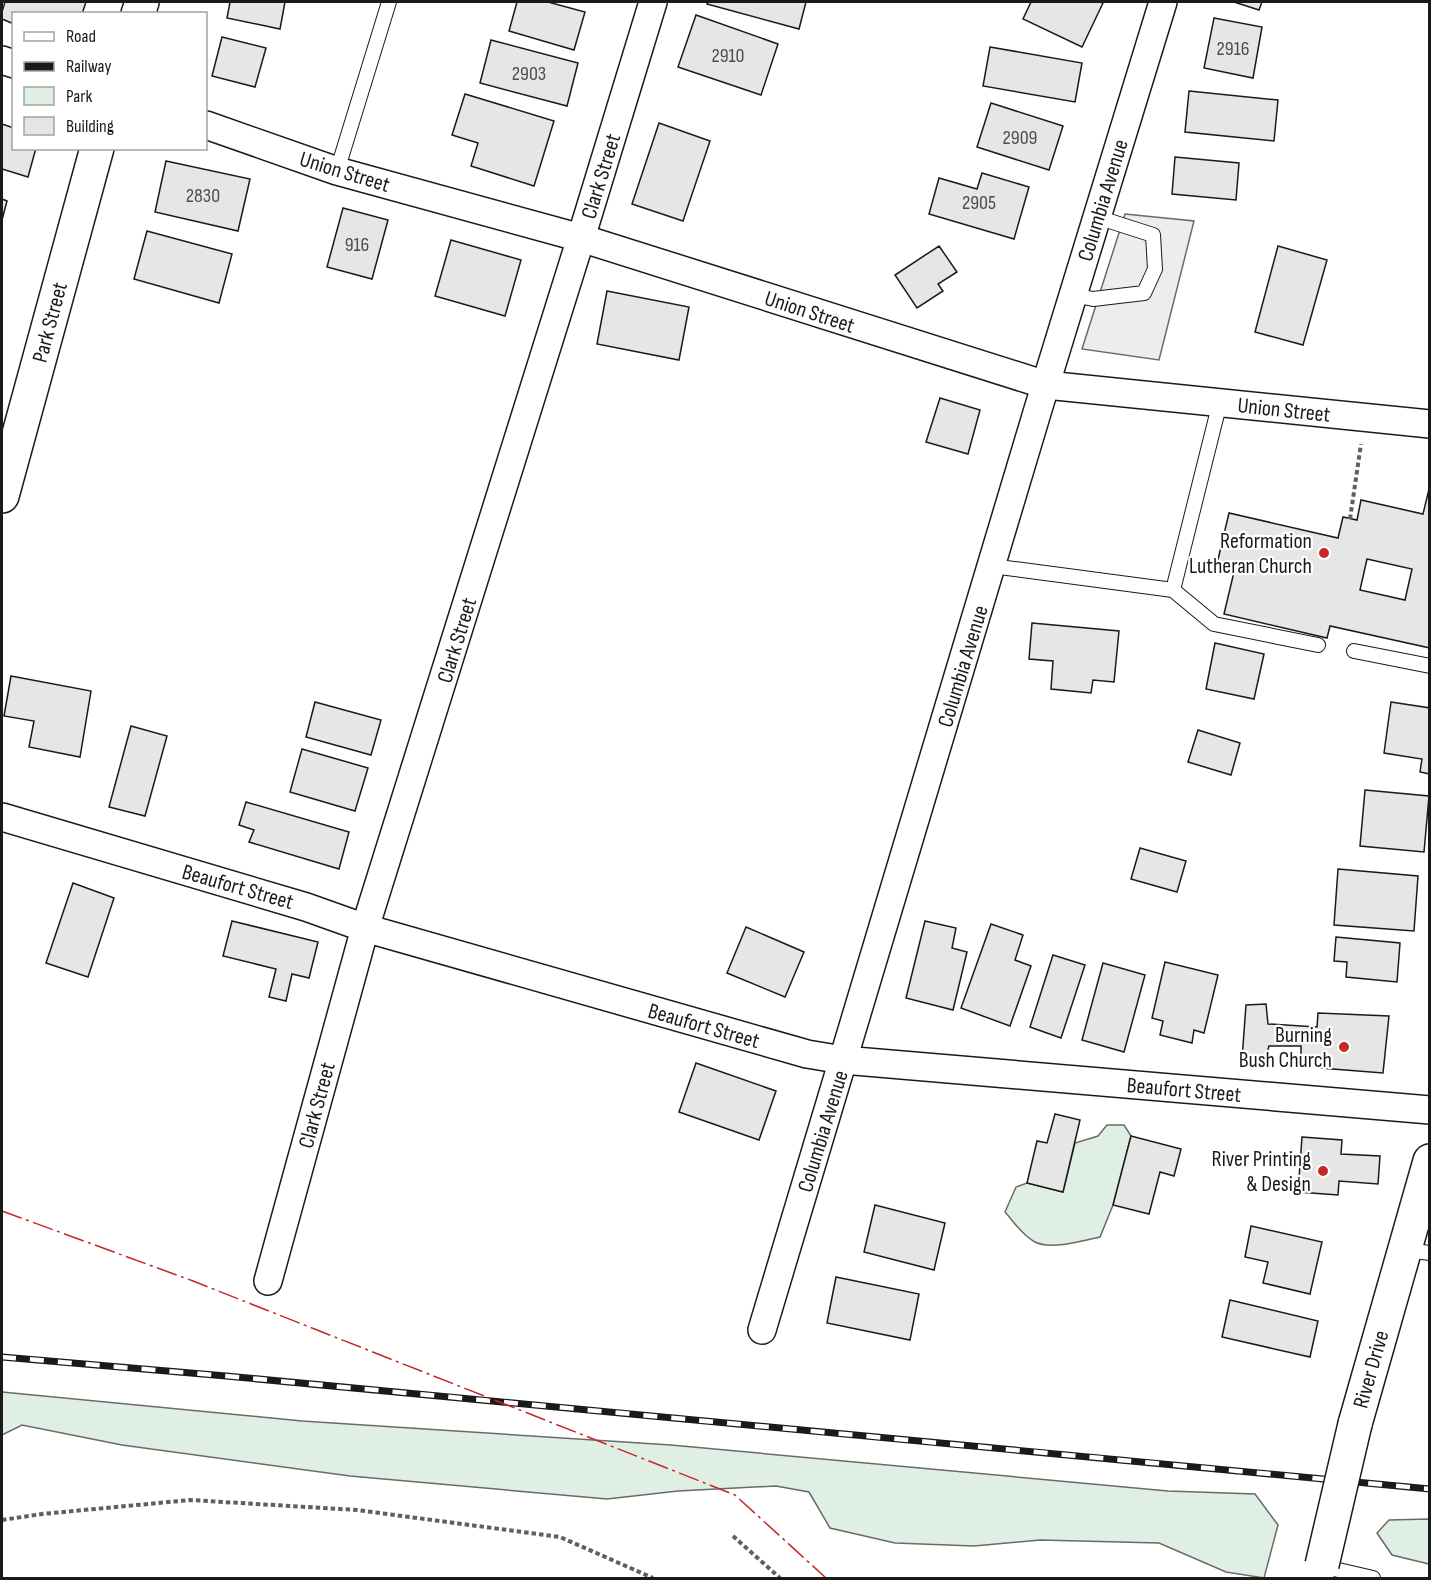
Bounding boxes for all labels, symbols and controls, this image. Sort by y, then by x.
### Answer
legend [12,12,207,150]
text: Road [66,26,96,47]
house number: 2916 [1217,37,1249,61]
house number: 2910 [711,44,745,68]
text: Railway [66,56,111,77]
house number: 2903 [512,62,546,86]
text: Park [66,86,92,107]
text: Building [66,116,114,137]
house number: 2909 [1003,126,1037,150]
street label: Clark Street [576,130,627,222]
street label: Columbia Avenue [1072,136,1135,265]
street label: Union Street [296,146,393,199]
house number: 2830 [186,184,220,208]
house number: 2905 [962,191,996,215]
house number: 916 [345,233,369,257]
street label: Park Street [27,279,74,366]
street label: Union Street [761,285,858,340]
street label: Union Street [1236,392,1332,429]
place label: Reformation Lutheran Church [1189,528,1312,580]
marker: Reformation Lutheran Church [1317,546,1331,560]
street label: Clark Street [432,594,483,686]
street label: Columbia Avenue [932,602,995,731]
street label: Beaufort Street [179,859,297,916]
street label: Beaufort Street [645,998,763,1055]
place label: Burning Bush Church [1239,1022,1332,1074]
marker: Burning Bush Church [1337,1040,1351,1054]
street label: Clark Street [293,1059,342,1151]
street label: Columbia Avenue [792,1067,855,1196]
street label: Beaufort Street [1126,1072,1242,1109]
place label: River Printing & Design [1211,1146,1311,1198]
marker: River Printing & Design [1316,1164,1330,1178]
street label: River Drive [1347,1327,1395,1411]

